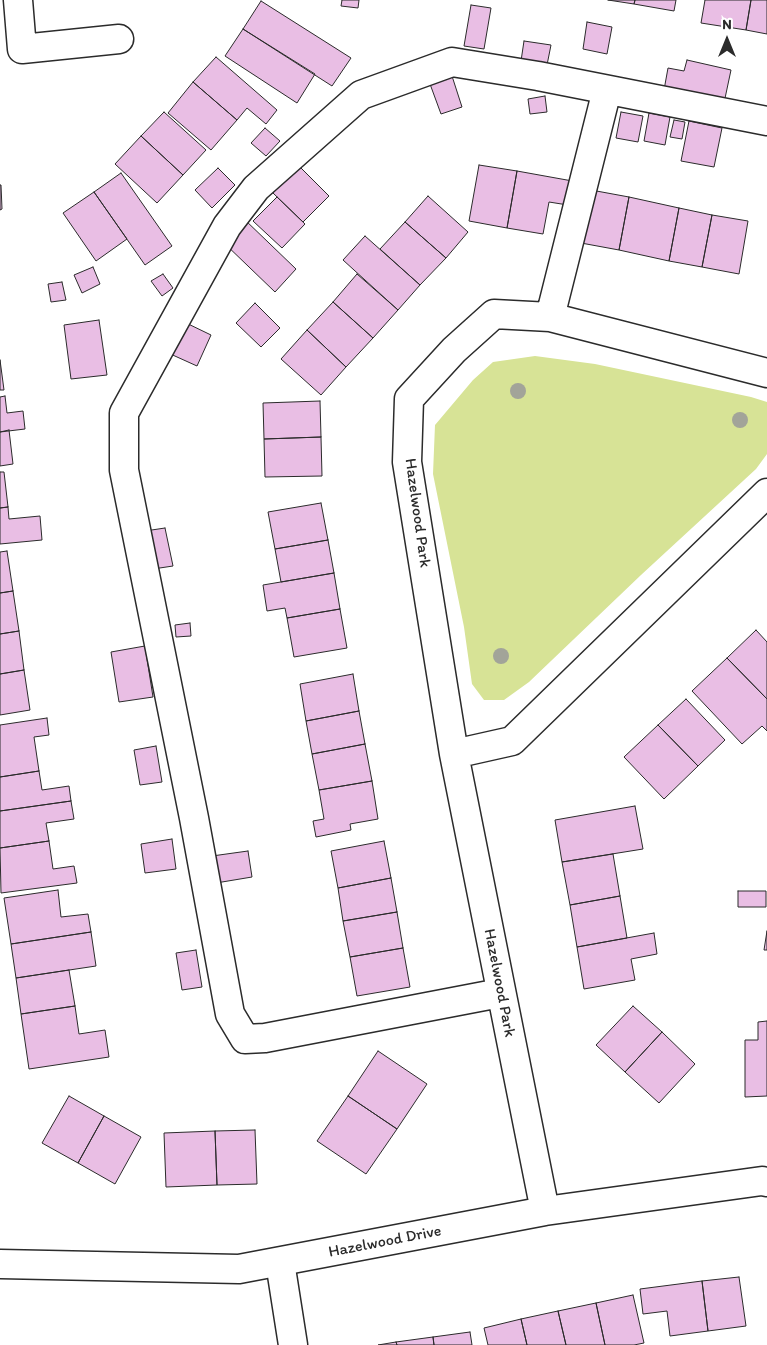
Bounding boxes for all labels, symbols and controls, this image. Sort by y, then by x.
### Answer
north arrow [702,15,752,65]
text: N [722,16,732,33]
street label: Hazelwood Park [400,457,434,569]
street label: Hazelwood Park [479,927,519,1039]
street label: Hazelwood Drive [327,1222,443,1262]

